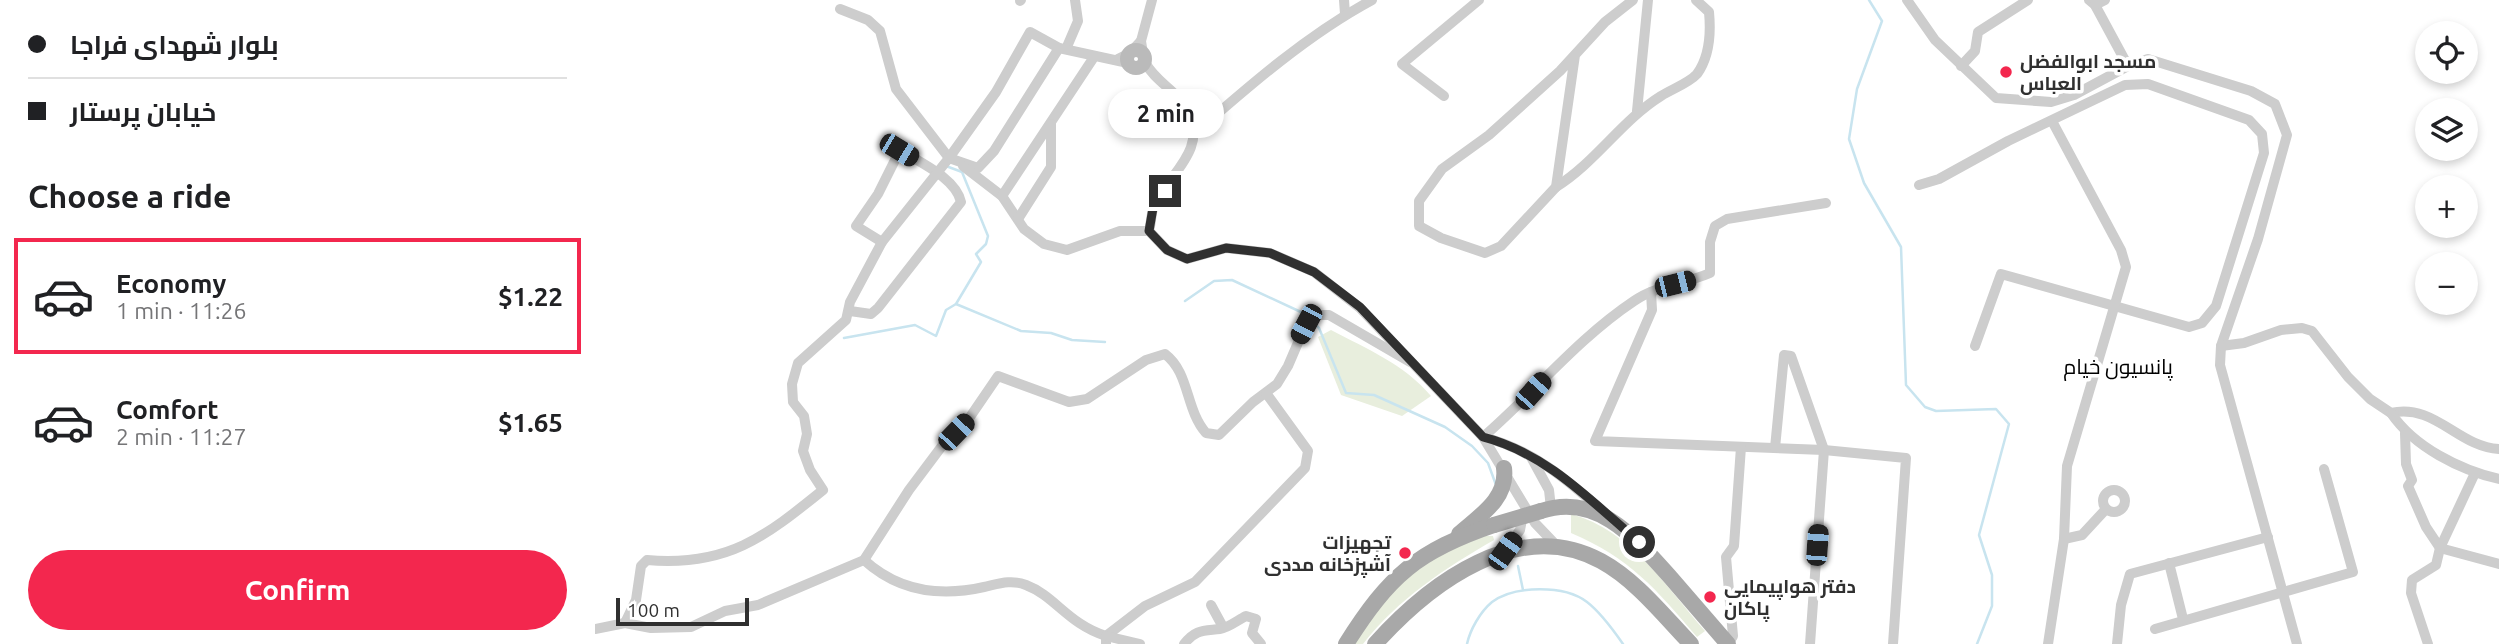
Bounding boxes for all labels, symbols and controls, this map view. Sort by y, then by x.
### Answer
map controls [2415,21,2478,315]
button: locate [2415,21,2478,84]
text: بلوار شهدای فراجا [70,30,279,59]
place label: مسجد ابوالفضل العباس [2020,50,2156,95]
marker: مسجد ابوالفضل العباس [1998,64,2014,80]
callout: 2 min [1107,90,1223,138]
text: خیابان پرستار [70,97,216,126]
button: layers [2415,98,2478,161]
text: 2 min [1137,101,1195,126]
car [876,130,923,170]
route end [1149,175,1181,207]
button: + [2415,175,2478,238]
text: Choose a ride [28,178,231,214]
button: − [2415,252,2478,315]
icon: car [32,265,95,328]
text: Economy [116,269,226,298]
car [1653,269,1698,299]
text: $1.22 [498,282,563,311]
text: 1 min · 11:26 [116,298,247,323]
car [1287,301,1326,347]
district label: پانسیون خیام [2063,354,2173,381]
car [1512,368,1555,414]
icon: car [32,391,95,454]
text: Comfort [116,395,219,424]
text: $1.65 [498,408,563,437]
car [934,410,979,454]
text: 2 min · 11:27 [116,424,247,449]
car [1806,523,1829,567]
route start [1623,526,1655,558]
car [1485,528,1526,574]
place label: تجهیزات آشپزخانه مددی [1264,531,1392,578]
marker: تجهیزات آشپزخانه مددی [1397,545,1413,561]
button: Confirm [28,550,567,630]
place label: دفتر هواپیمایی پاکان [1724,575,1856,622]
marker: دفتر هواپیمایی پاکان [1702,589,1718,605]
scale bar [616,595,749,627]
text: 100 m [627,599,680,621]

